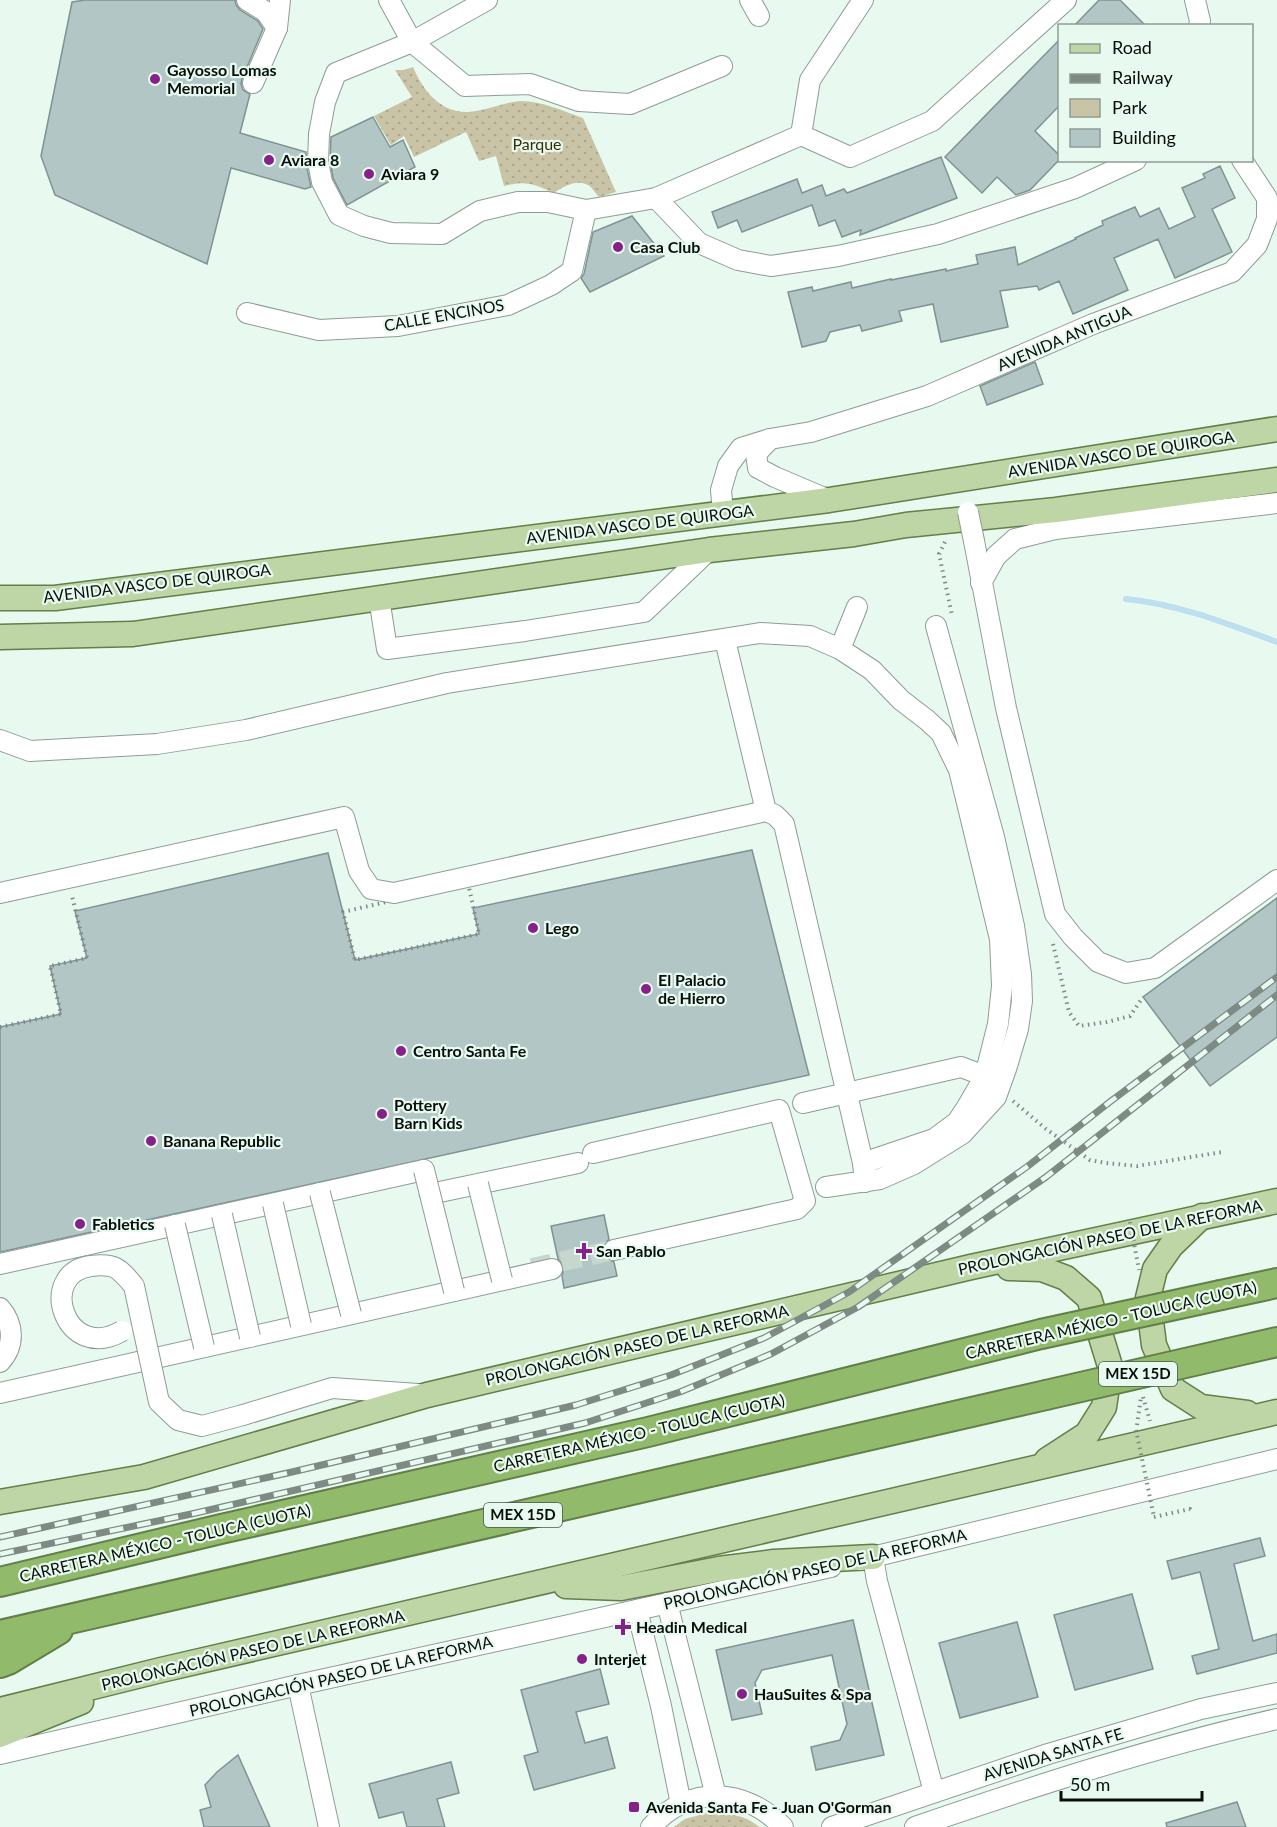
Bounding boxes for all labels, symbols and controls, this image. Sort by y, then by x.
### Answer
legend [1058,24,1253,162]
text: Road [1112,36,1152,58]
place label: Gayosso Lomas Memorial [167,60,277,97]
text: Railway [1112,66,1173,88]
marker: Gayosso Lomas Memorial [148,72,162,86]
text: Park [1112,96,1148,118]
text: Building [1112,126,1176,148]
park label: Parque [512,134,562,153]
place label: Aviara 8 [280,150,339,169]
marker: Aviara 8 [262,153,276,167]
place label: Aviara 9 [380,164,439,183]
marker: Aviara 9 [362,167,376,181]
place label: Casa Club [630,237,700,256]
marker: Casa Club [611,240,625,254]
street label: CALLE ENCINOS [382,295,505,334]
street label: AVENIDA ANTIGUA [994,301,1134,374]
street label: AVENIDA VASCO DE QUIROGA [1006,426,1236,481]
street label: AVENIDA VASCO DE QUIROGA [525,500,755,547]
street label: AVENIDA VASCO DE QUIROGA [42,559,272,606]
place label: Lego [545,918,579,937]
marker: Lego [526,921,540,935]
place label: El Palacio de Hierro [658,970,726,1007]
marker: El Palacio de Hierro [639,982,653,996]
place label: Centro Santa Fe [413,1041,527,1060]
marker: Centro Santa Fe [394,1044,408,1058]
place label: Pottery Barn Kids [394,1095,463,1132]
marker: Pottery Barn Kids [375,1107,389,1121]
place label: Banana Republic [163,1131,281,1150]
marker: Banana Republic [144,1134,158,1148]
street label: PROLONGACIÓN PASEO DE LA REFORMA [956,1195,1264,1278]
place label: Fabletics [92,1214,155,1233]
marker: Fabletics [73,1217,87,1231]
place label: San Pablo [596,1241,666,1260]
marker: San Pablo [577,1244,591,1258]
street label: CARRETERA MÉXICO - TOLUCA (CUOTA) [963,1277,1258,1362]
street label: PROLONGACIÓN PASEO DE LA REFORMA [483,1300,790,1389]
road number: MEX 15D [1099,1362,1177,1386]
street label: CARRETERA MÉXICO - TOLUCA (CUOTA) [491,1390,786,1475]
street label: CARRETERA MÉXICO - TOLUCA (CUOTA) [17,1500,312,1585]
road number: MEX 15D [484,1503,562,1527]
street label: PROLONGACIÓN PASEO DE LA REFORMA [661,1524,968,1613]
street label: PROLONGACIÓN PASEO DE LA REFORMA [99,1606,407,1694]
place label: Headin Medical [636,1617,747,1636]
marker: Headin Medical [614,1618,632,1636]
street label: PROLONGACIÓN PASEO DE LA REFORMA [187,1632,495,1720]
place label: Interjet [594,1649,646,1668]
marker: Interjet [575,1652,589,1666]
place label: HauSuites & Spa [754,1684,872,1703]
marker: HauSuites & Spa [735,1687,749,1701]
street label: AVENIDA SANTA FE [980,1723,1125,1784]
scale bar [1061,1764,1202,1802]
text: 50 m [1070,1773,1110,1795]
place label: Avenida Santa Fe - Juan O'Gorman [645,1797,891,1816]
marker: Avenida Santa Fe - Juan O'Gorman [627,1800,641,1814]

